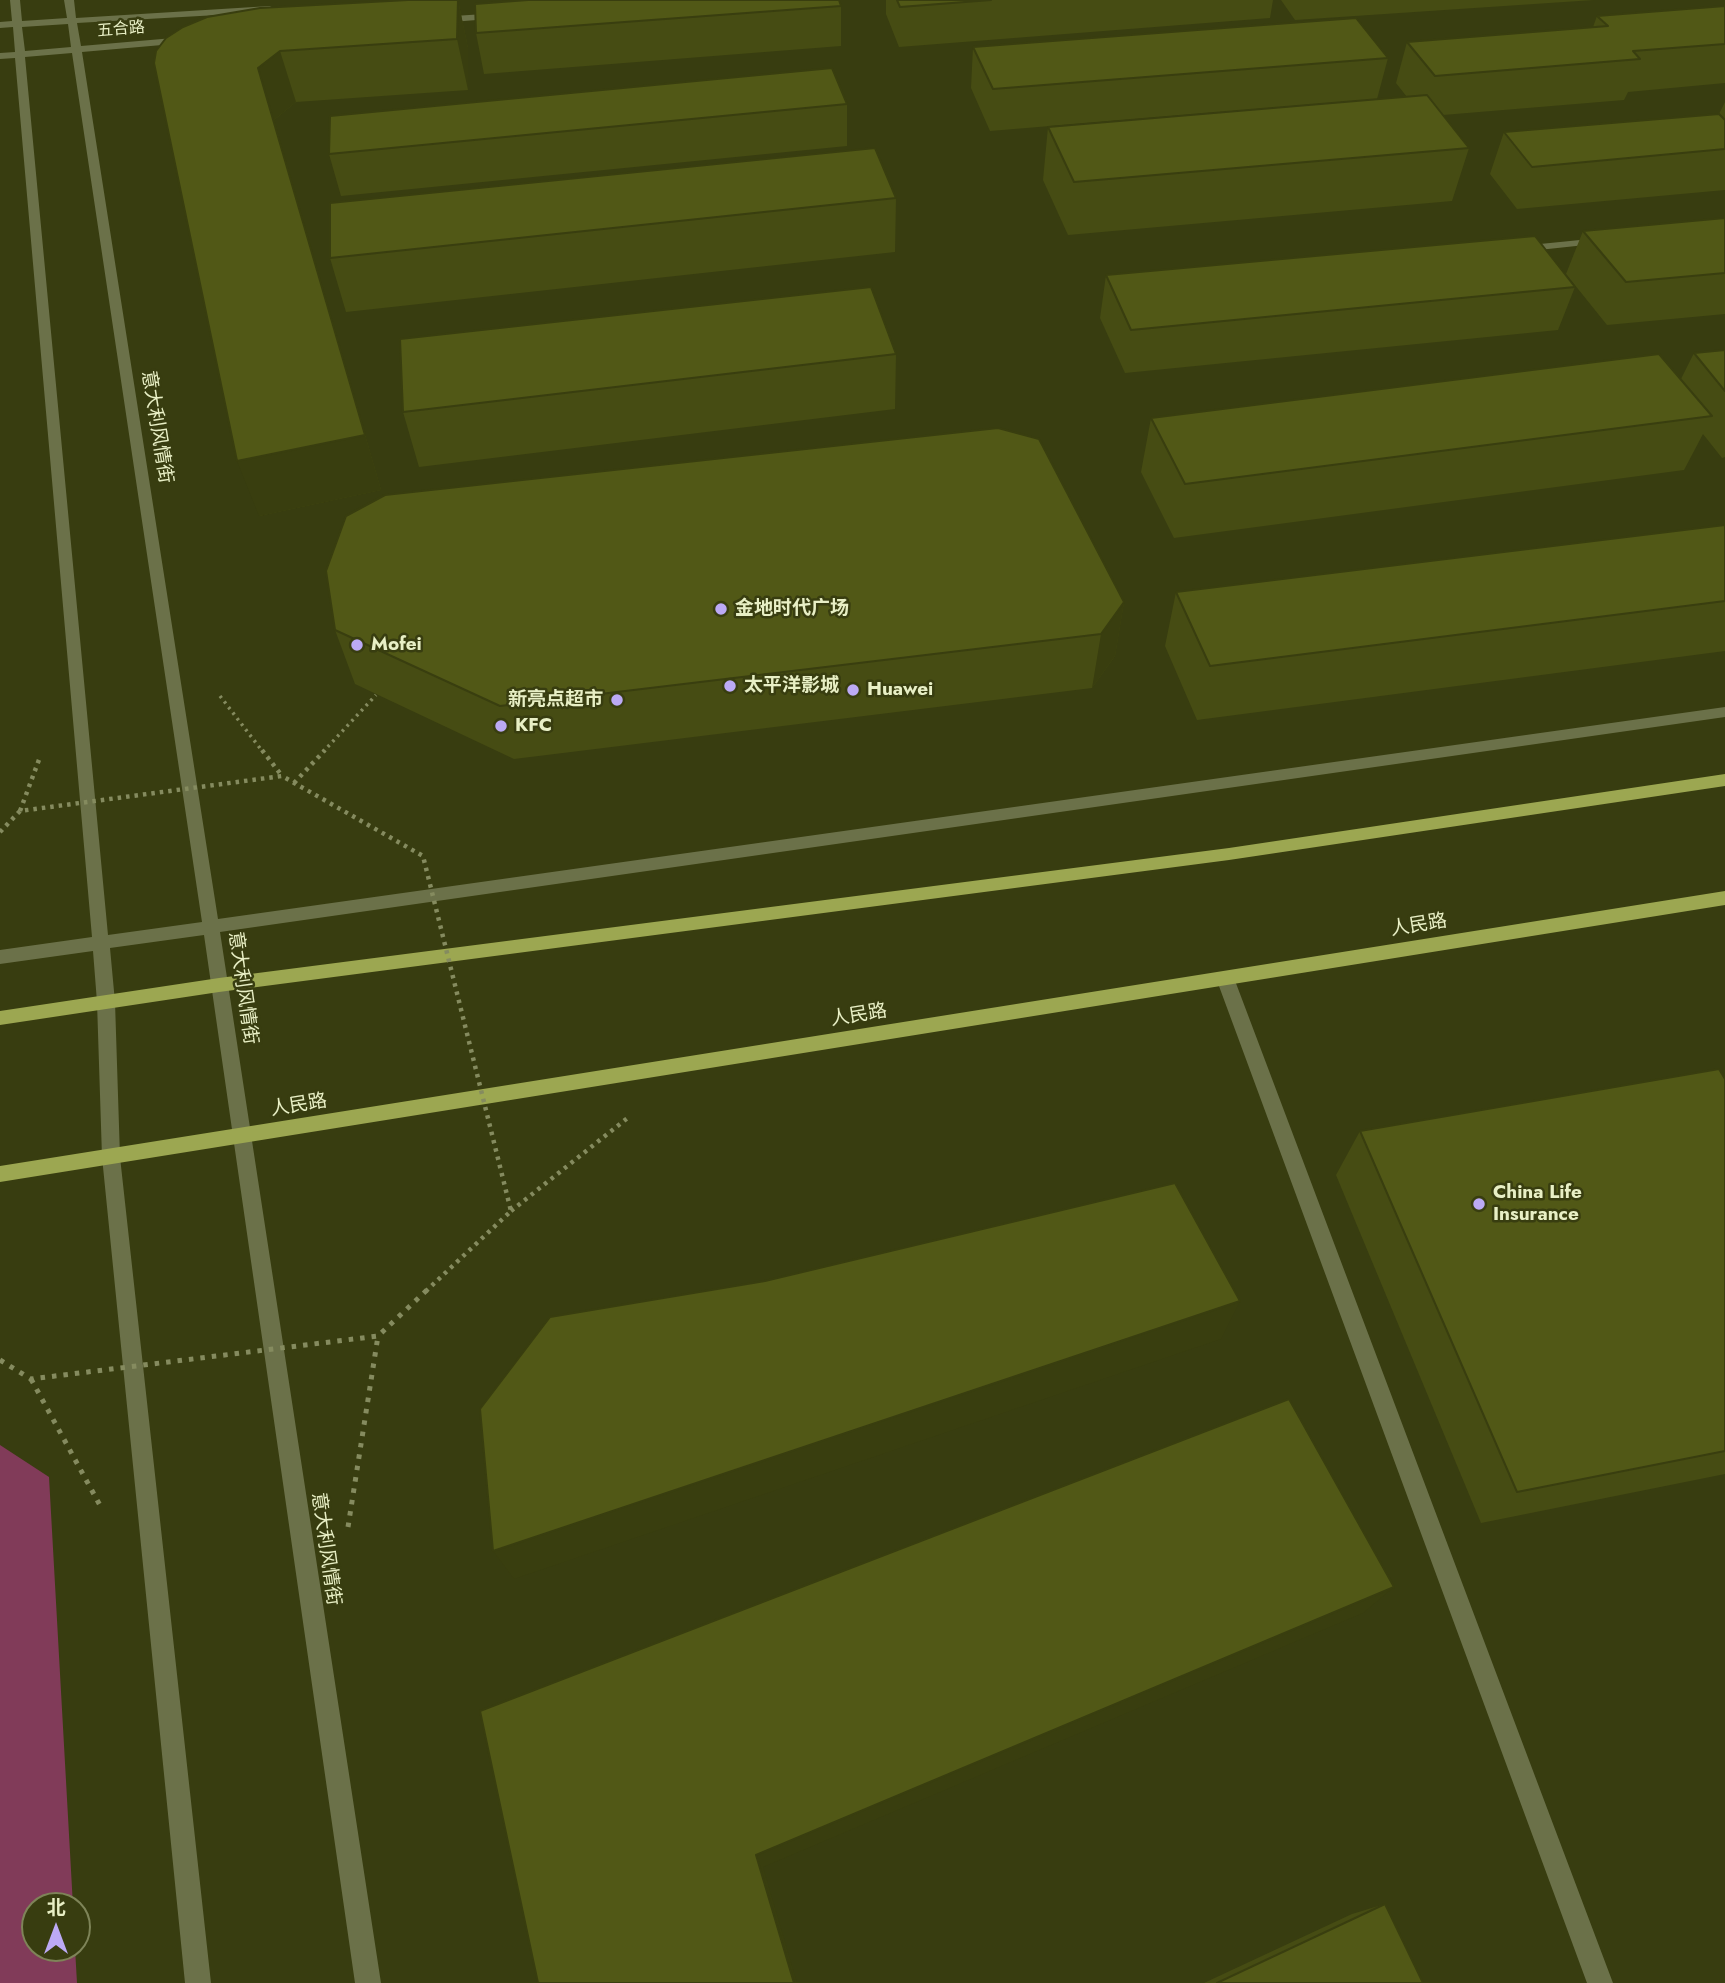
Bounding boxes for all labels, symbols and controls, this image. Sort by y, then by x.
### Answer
street label: 五合路 [96,18,146,42]
street label: 意大利风情街 [136,369,176,485]
place label: 金地时代广场 [735,598,849,620]
marker: 金地时代广场 [713,601,729,617]
place label: Mofei [371,634,422,656]
marker: Mofei [349,637,365,653]
place label: 太平洋影城 [744,675,839,697]
marker: 太平洋影城 [722,678,738,694]
place label: Huawei [867,679,933,701]
marker: Huawei [845,682,861,698]
place label: 新亮点超市 [508,689,603,711]
marker: 新亮点超市 [609,692,625,708]
place label: KFC [515,715,552,737]
marker: KFC [493,718,509,734]
street label: 人民路 [1389,910,1449,942]
street label: 意大利风情街 [223,930,261,1046]
street label: 人民路 [829,1000,889,1032]
street label: 人民路 [269,1090,329,1122]
place label: China Life Insurance [1493,1182,1582,1226]
marker: China Life Insurance [1471,1196,1487,1212]
street label: 意大利风情街 [306,1491,344,1607]
north arrow [21,1892,91,1962]
text: 北 [46,1894,66,1921]

